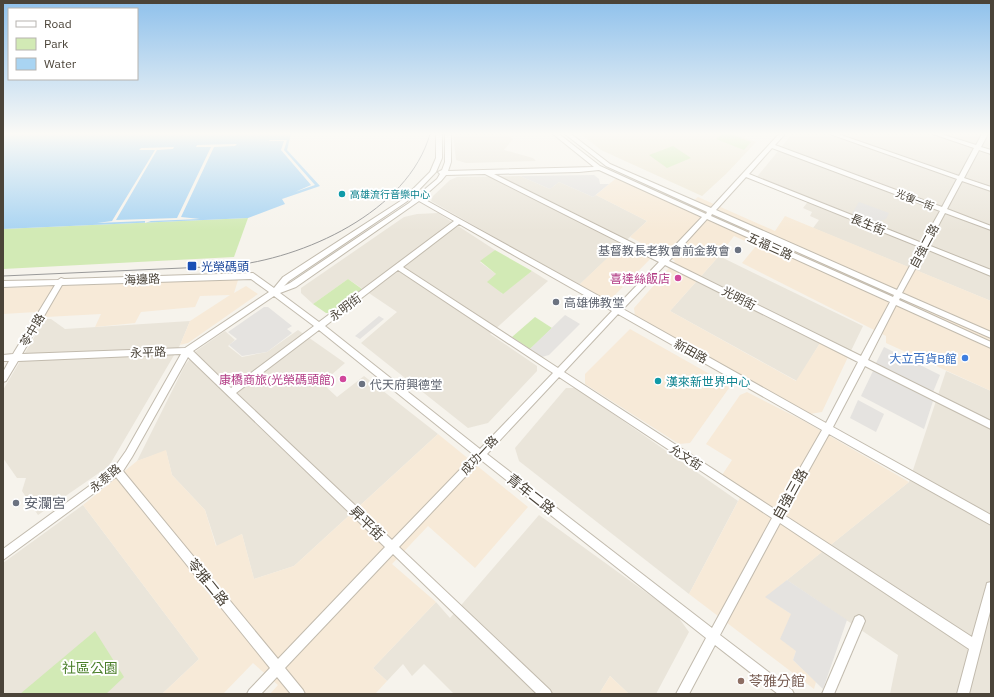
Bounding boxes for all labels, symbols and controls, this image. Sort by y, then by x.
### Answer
legend [8,8,138,80]
text: Road [44,16,72,31]
text: Park [44,36,69,51]
text: Water [44,56,77,71]
street label: 光復一街 [894,187,936,213]
place label: 高雄流行音樂中心 [350,188,430,201]
marker: 高雄流行音樂中心 [337,189,347,199]
street label: 長生街 [848,210,888,238]
street label: 自強二路 [906,221,942,271]
street label: 五福三路 [745,229,795,263]
place label: 基督教長老教會前金教會 [598,243,730,258]
marker: 基督教長老教會前金教會 [733,245,743,255]
place label: 光榮碼頭 [201,259,249,274]
marker: 光榮碼頭 [186,260,198,272]
street label: 海邊路 [124,271,160,287]
place label: 喜達絲飯店 [610,271,670,286]
marker: 喜達絲飯店 [673,273,683,283]
street label: 光明街 [720,283,758,313]
street label: 永明街 [326,290,364,324]
place label: 高雄佛教堂 [564,295,624,310]
marker: 高雄佛教堂 [551,297,561,307]
street label: 苓中路 [17,311,47,349]
street label: 新田路 [672,336,710,366]
street label: 永平路 [130,344,166,360]
place label: 大立百貨B館 [889,351,957,366]
marker: 大立百貨B館 [960,353,970,363]
place label: 康橋商旅(光榮碼頭館) [219,372,335,387]
marker: 康橋商旅(光榮碼頭館) [338,374,348,384]
place label: 漢來新世界中心 [666,374,750,389]
marker: 漢來新世界中心 [653,376,663,386]
place label: 代天府興德堂 [370,377,442,392]
marker: 代天府興德堂 [357,379,367,389]
street label: 成功一路 [457,432,501,478]
street label: 允文街 [667,441,705,473]
street label: 永泰路 [86,461,124,495]
street label: 自強三路 [769,465,811,523]
street label: 青年二路 [503,470,559,518]
place label: 安瀾宮 [24,494,66,512]
marker: 安瀾宮 [11,498,21,508]
street label: 昇平街 [346,502,388,544]
street label: 苓雅二路 [183,555,233,609]
park label: 社區公園 [62,659,118,677]
place label: 苓雅分館 [749,672,805,690]
marker: 苓雅分館 [736,676,746,686]

